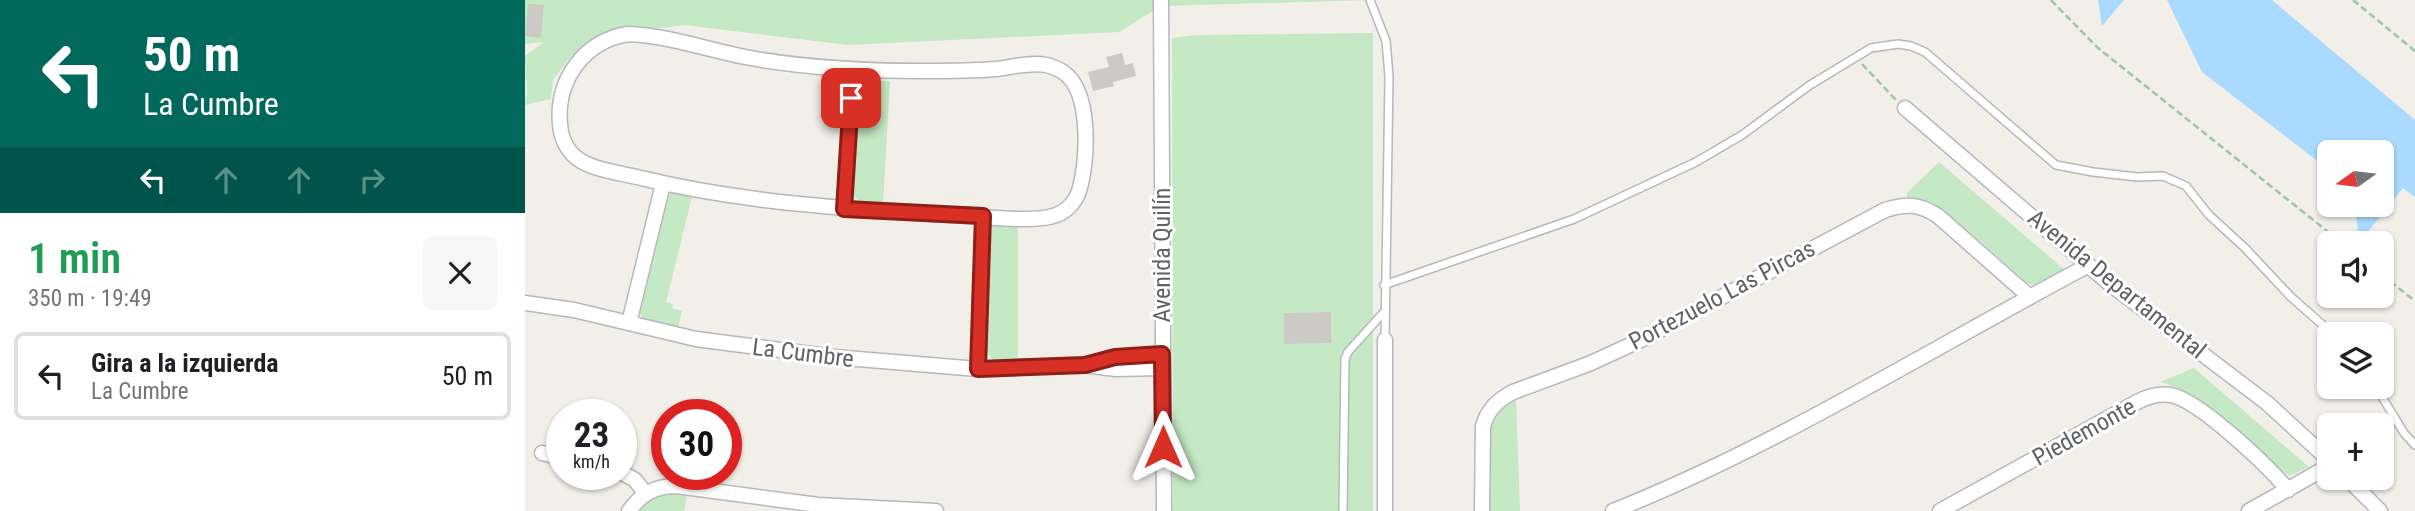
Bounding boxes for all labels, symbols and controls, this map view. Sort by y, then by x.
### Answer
text: 50 m [143,26,240,83]
icon: left [28,28,119,119]
pin [821,68,881,128]
icon: arrive [832,79,870,117]
text: La Cumbre [143,85,279,123]
north arrow [2317,140,2394,217]
map controls [2317,140,2394,490]
icon: left [134,161,172,199]
icon: ahead [207,161,245,199]
icon: ahead [280,161,318,199]
icon: right [353,161,391,199]
street label: Avenida Quilín [1148,188,1176,322]
street label: Avenida Departamental [2023,204,2211,364]
button: sound [2317,231,2394,308]
text: 1 min [28,234,121,283]
street label: Portezuelo Las Pircas [1624,234,1820,356]
button: close [423,236,497,310]
text: 350 m · 19:49 [28,285,152,312]
button: layers [2317,322,2394,399]
street label: La Cumbre [751,333,855,373]
text: Gira a la izquierda [91,348,279,378]
icon: left [32,357,70,395]
text: 50 m [442,361,493,391]
text: La Cumbre [91,378,189,405]
street label: Piedemonte [2028,392,2140,472]
speed limit sign: 30 [651,399,742,490]
position arrow [1126,410,1200,484]
button: + [2317,413,2394,490]
text: 23 [574,415,609,456]
text: km/h [573,451,610,472]

